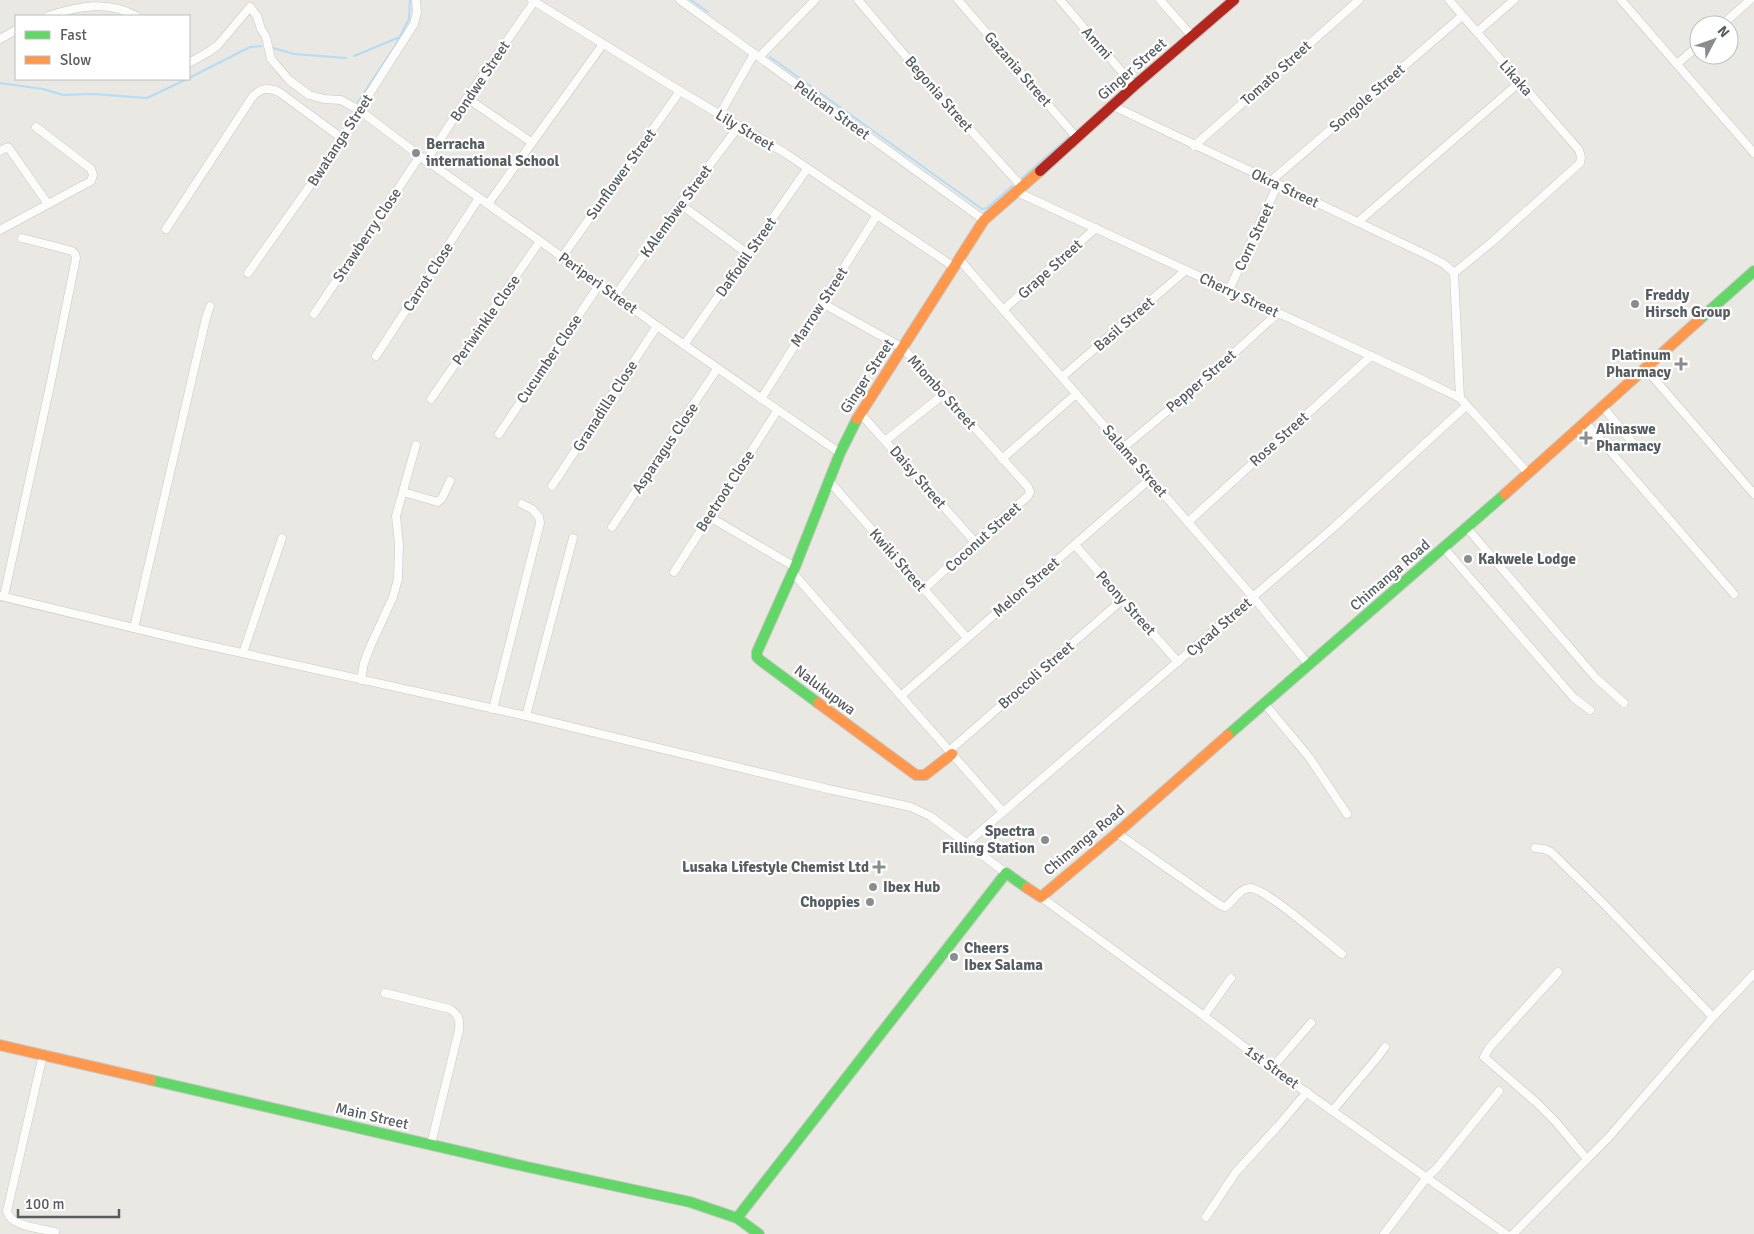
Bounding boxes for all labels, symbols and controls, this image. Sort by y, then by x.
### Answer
legend [15,15,190,80]
north arrow [1689,15,1739,65]
street label: Ammi [1078,23,1116,63]
text: N [1714,23,1733,41]
text: Fast [60,26,87,44]
street label: Gazania Street [980,28,1056,110]
street label: Ginger Street [1094,34,1170,104]
street label: Bondwe Street [446,37,514,125]
street label: Tomato Street [1237,37,1315,109]
text: Slow [60,51,91,69]
street label: Begonia Street [901,52,977,136]
street label: Likaka [1495,56,1537,100]
street label: Songole Street [1326,60,1408,136]
street label: Pelican Street [791,76,873,144]
street label: Bwatanga Street [304,91,376,189]
street label: Lily Street [712,105,778,155]
street label: Sunflower Street [582,125,660,223]
place label: Berracha international School [426,135,559,170]
marker: Berracha international School [410,147,422,159]
street label: KAlembwe Street [636,161,716,261]
street label: Okra Street [1248,164,1322,212]
street label: Strawberry Close [329,185,405,285]
street label: Corn Street [1230,200,1278,274]
street label: Daffodil Street [712,214,780,300]
street label: Grape Street [1014,235,1086,303]
street label: Carrot Close [399,239,457,315]
street label: Periperi Street [555,248,641,318]
street label: Marrow Street [787,264,851,350]
street label: Cherry Street [1196,269,1282,321]
street label: Periwinkle Close [448,271,524,369]
place label: Freddy Hirsch Group [1645,286,1731,321]
street label: Basil Street [1090,293,1158,355]
marker: Freddy Hirsch Group [1629,298,1641,310]
street label: Cucumber Close [513,311,585,407]
street label: Ginger Street [836,335,898,417]
street label: Pepper Street [1162,346,1240,416]
place label: Platinum Pharmacy [1606,346,1672,381]
street label: Miombo Street [904,351,980,433]
street label: Granadilla Close [569,357,641,455]
marker: Platinum Pharmacy [1675,358,1687,370]
street label: Asparagus Close [628,399,702,497]
street label: Rose Street [1246,408,1312,470]
place label: Alinaswe Pharmacy [1596,420,1661,455]
street label: Salama Street [1099,421,1171,501]
marker: Alinaswe Pharmacy [1580,432,1592,444]
street label: Daisy Street [886,442,950,512]
street label: Beetroot Close [692,447,758,535]
street label: Coconut Street [941,498,1025,576]
street label: Kwiki Street [866,525,930,595]
street label: Chimanga Road [1346,535,1434,615]
place label: Kakwele Lodge [1478,550,1576,568]
street label: Melon Street [989,553,1063,621]
marker: Kakwele Lodge [1462,553,1474,565]
street label: Peony Street [1092,567,1160,639]
street label: Cycad Street [1183,594,1255,660]
street label: Broccoli Street [994,637,1078,713]
street label: Nalukupwa [791,661,859,719]
street label: Chimanga Road [1040,801,1128,879]
place label: Spectra Filling Station [942,822,1035,857]
marker: Spectra Filling Station [1039,834,1051,846]
place label: Lusaka Lifestyle Chemist Ltd [682,858,869,876]
marker: Lusaka Lifestyle Chemist Ltd [873,861,885,873]
place label: Ibex Hub [883,878,940,896]
marker: Ibex Hub [867,881,879,893]
place label: Choppies [800,893,860,911]
marker: Choppies [864,896,876,908]
place label: Cheers Ibex Salama [964,939,1043,974]
marker: Cheers Ibex Salama [948,951,960,963]
street label: 1st Street [1242,1041,1302,1093]
street label: Main Street [334,1099,410,1133]
scale bar [18,1186,119,1218]
text: 100 m [25,1195,65,1213]

